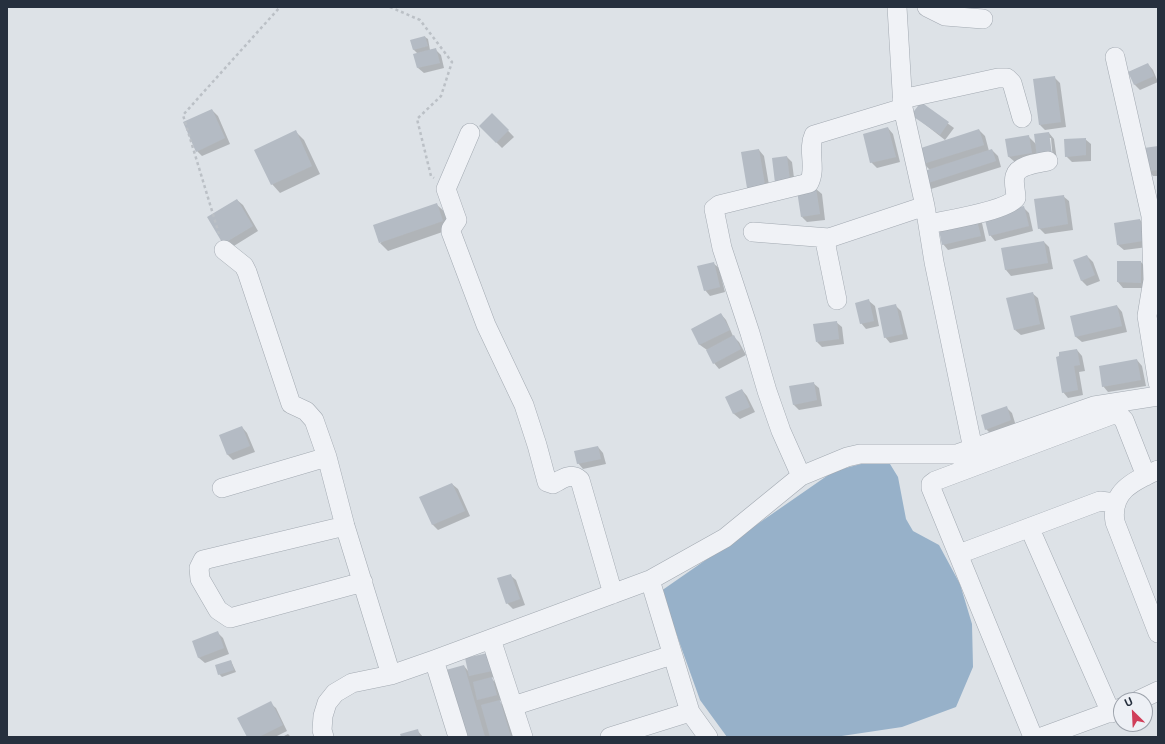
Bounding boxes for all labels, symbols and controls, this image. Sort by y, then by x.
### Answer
north arrow [1113,692,1153,732]
text: U [1122,695,1135,709]

